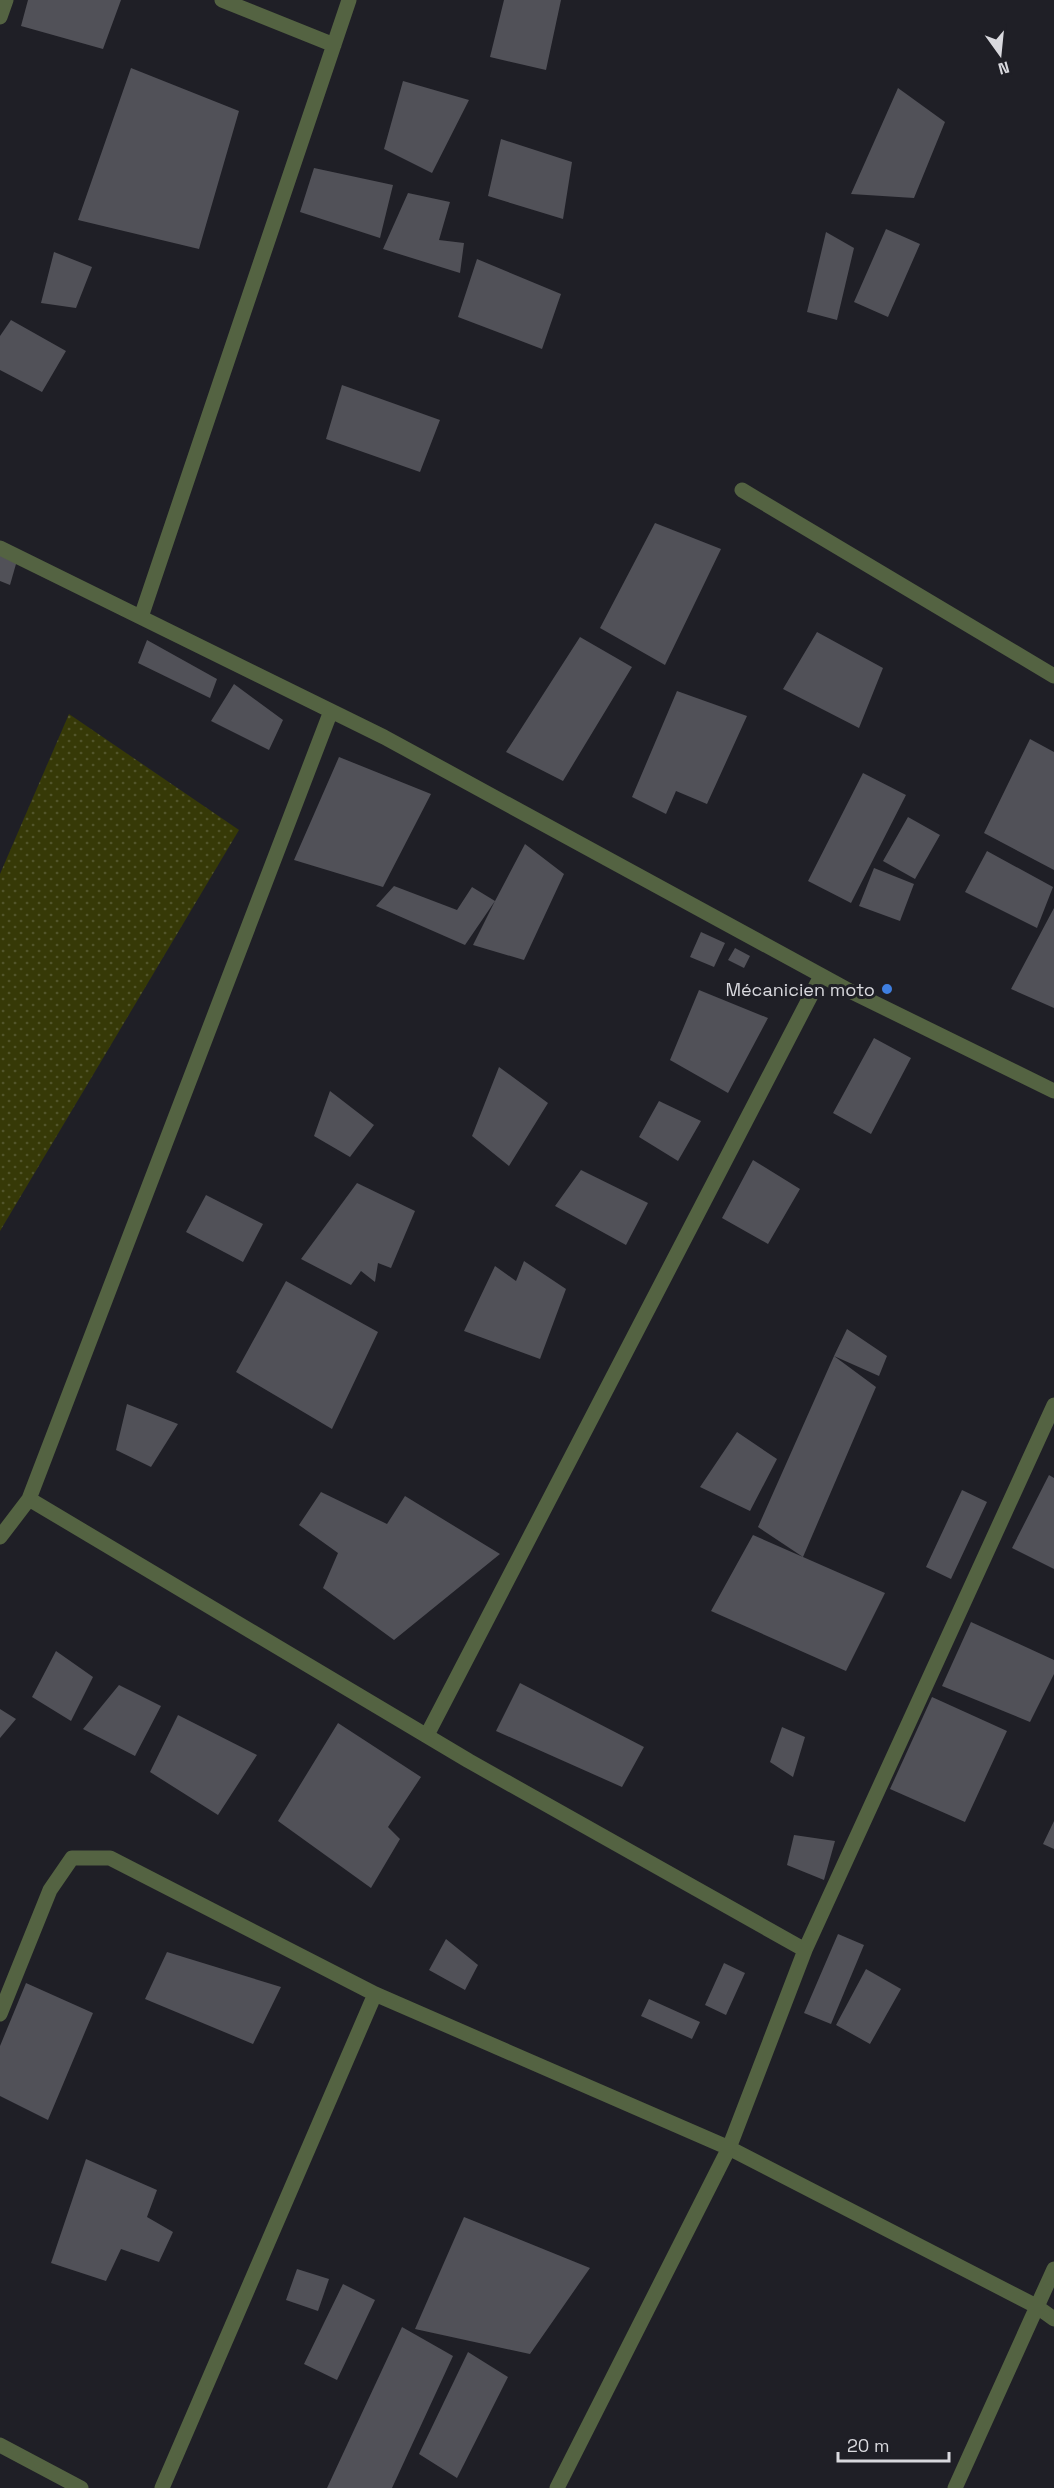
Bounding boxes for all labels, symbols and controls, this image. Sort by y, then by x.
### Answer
north arrow [970,24,1030,84]
text: N [996,56,1012,80]
place label: Mécanicien moto [725,978,875,1001]
marker: Mécanicien moto [880,982,894,996]
scale bar [838,2425,949,2463]
text: 20 m [847,2434,890,2457]

